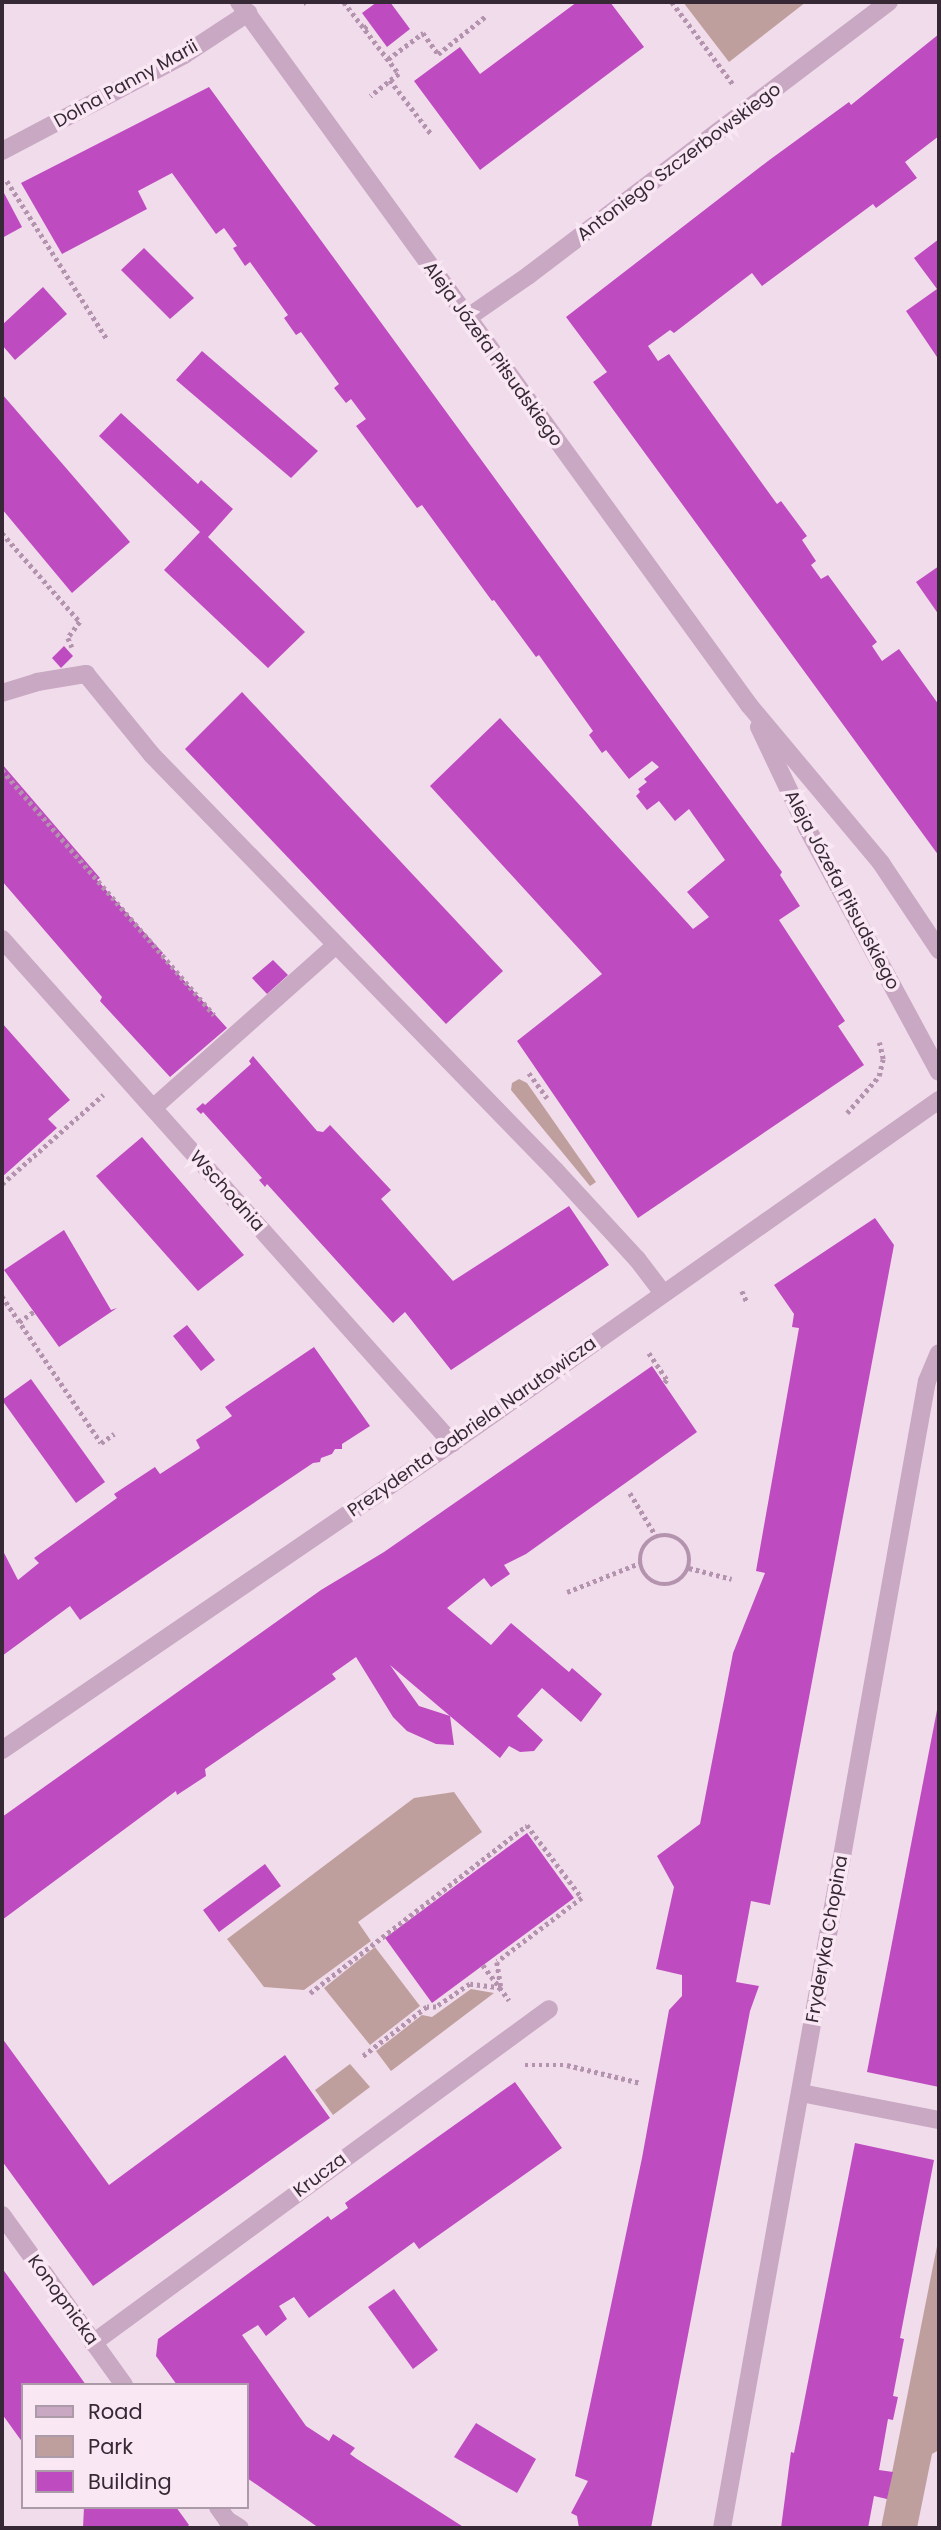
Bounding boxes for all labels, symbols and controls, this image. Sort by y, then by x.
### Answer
street label: Dolna Panny Marii [50,36,202,132]
street label: Antoniego Szczerbowskiego [573,78,785,246]
street label: Aleja Józefa Piłsudskiego [419,258,567,450]
street label: Aleja Józefa Piłsudskiego [780,787,904,993]
street label: Wschodnia [185,1146,269,1236]
street label: Prezydenta Gabriela Narutowicza [343,1333,601,1521]
street label: Fryderyka Chopina [802,1854,852,2024]
street label: Krucza [289,2148,351,2202]
street label: Konopnicka [23,2251,103,2349]
legend [21,2383,248,2509]
text: Road [88,2397,143,2426]
text: Park [88,2432,133,2461]
text: Building [88,2467,172,2496]

